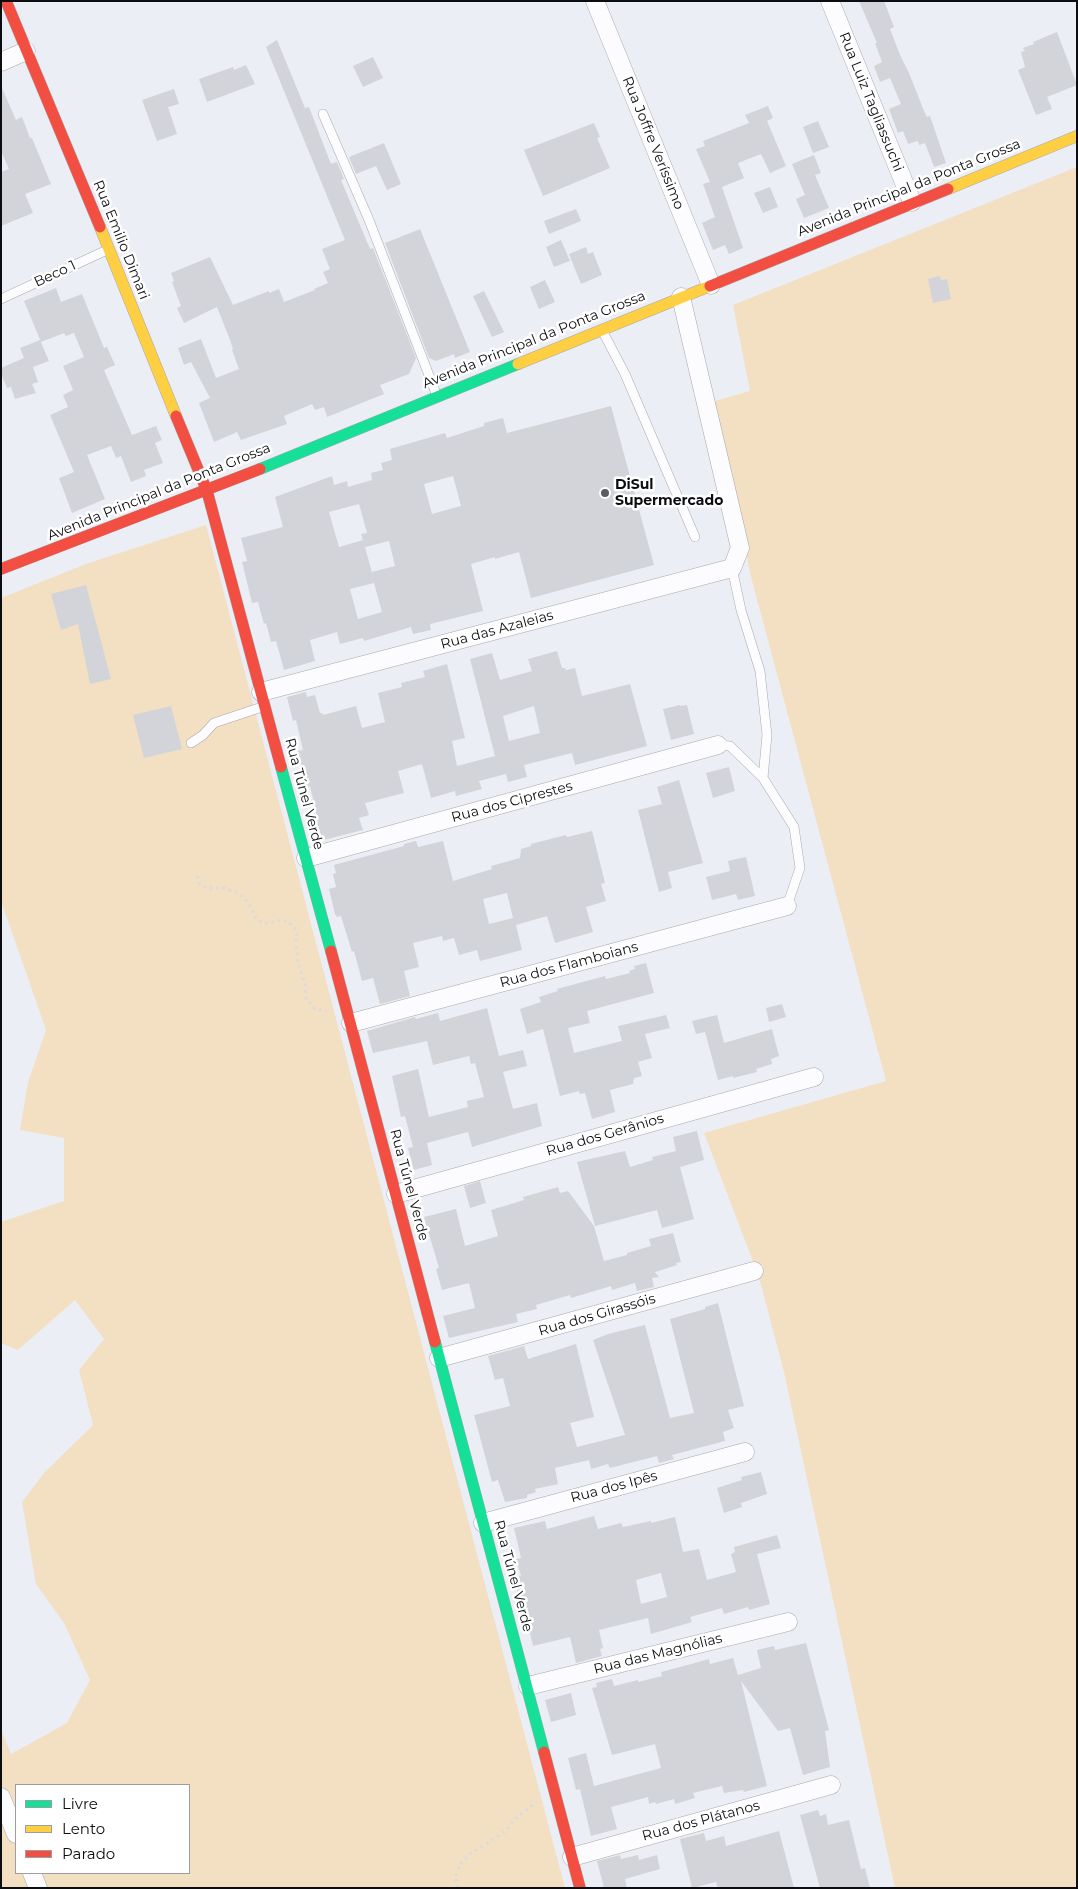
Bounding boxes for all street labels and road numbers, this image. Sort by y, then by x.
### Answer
street label: Rua Luiz Tagliassuchi [835,30,907,174]
street label: Rua Joffre Veríssimo [619,74,687,212]
street label: Avenida Principal da Ponta Grossa [795,135,1023,241]
street label: Rua Emilio Dimari [89,178,153,302]
street label: Beco 1 [31,257,79,291]
street label: Avenida Principal da Ponta Grossa [420,287,648,393]
street label: Avenida Principal da Ponta Grossa [45,439,273,545]
street label: Rua das Azaleias [439,607,555,653]
street label: Rua Túnel Verde [281,736,327,852]
street label: Rua dos Ciprestes [450,778,574,826]
street label: Rua dos Flamboians [498,938,640,992]
street label: Rua dos Gerânios [544,1110,666,1160]
street label: Rua Túnel Verde [386,1127,432,1243]
street label: Rua dos Girassóis [536,1290,658,1340]
street label: Rua dos Ipês [569,1467,659,1507]
street label: Rua Túnel Verde [490,1518,536,1634]
street label: Rua das Magnólias [592,1630,724,1678]
street label: Rua dos Plátanos [640,1797,762,1845]

